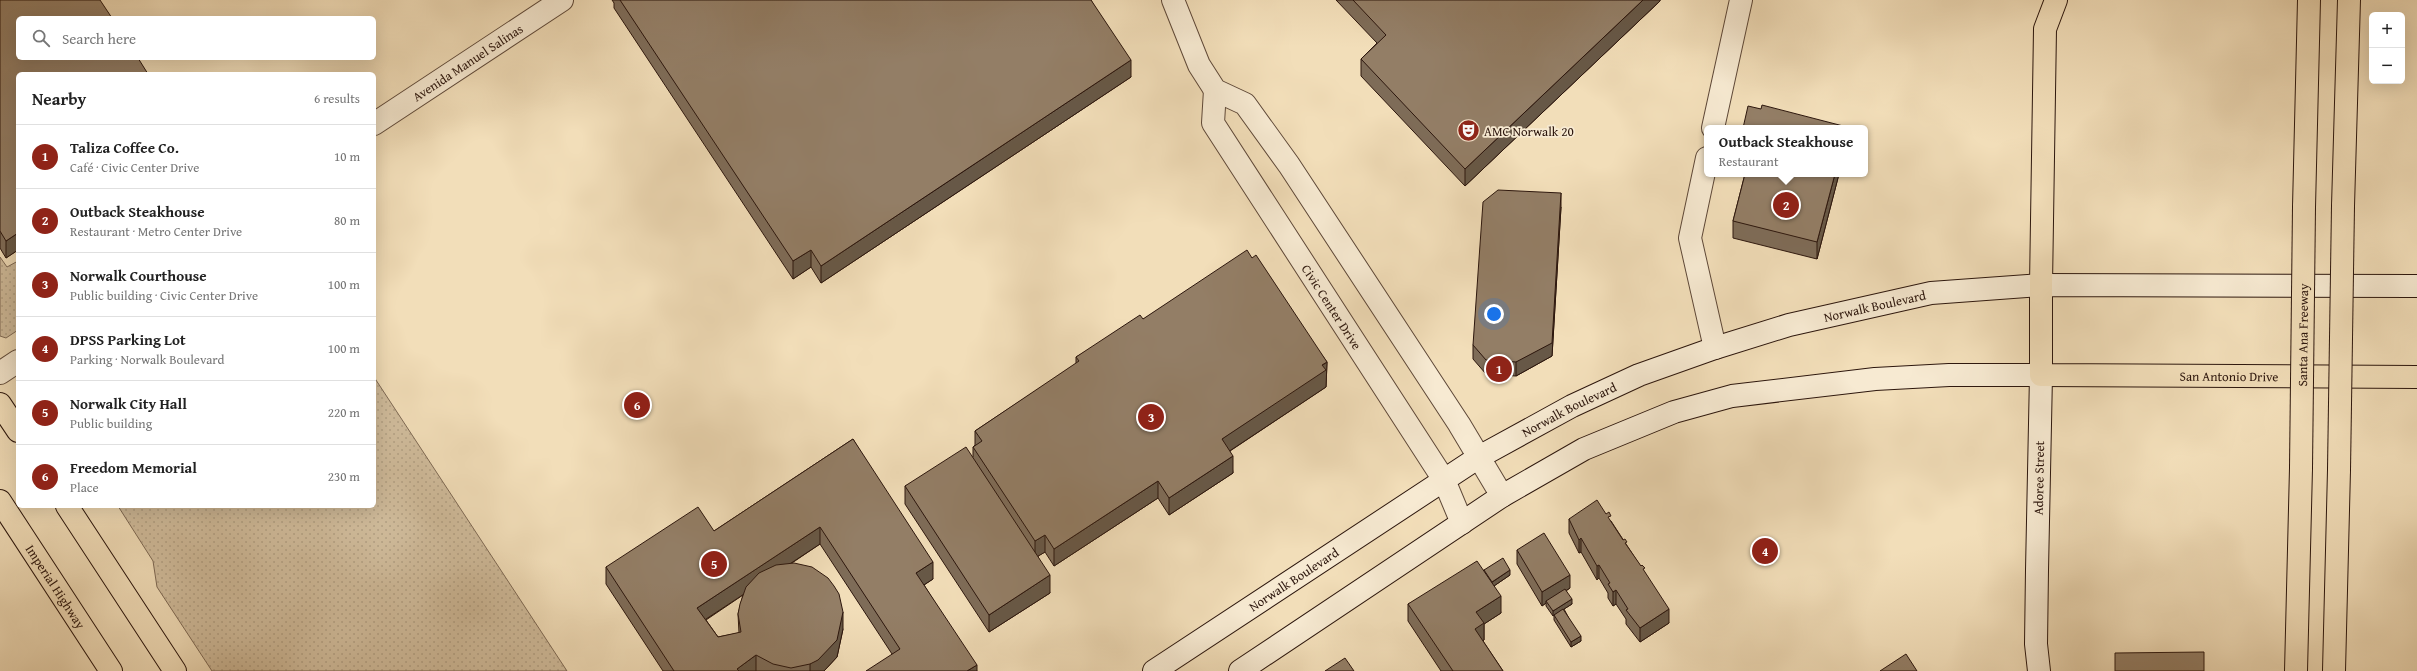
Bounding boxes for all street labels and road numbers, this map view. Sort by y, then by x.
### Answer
street label: Avenida Manuel Salinas [409,19,526,106]
street label: Civic Center Drive [1297,260,1367,353]
street label: Santa Ana Freeway [2292,283,2313,387]
street label: Norwalk Boulevard [1822,285,1928,326]
street label: San Antonio Drive [2180,366,2278,386]
street label: Norwalk Boulevard [1518,377,1620,441]
street label: Adoree Street [2029,440,2049,515]
street label: Imperial Highway [21,541,91,633]
street label: Norwalk Boulevard [1245,543,1342,616]

